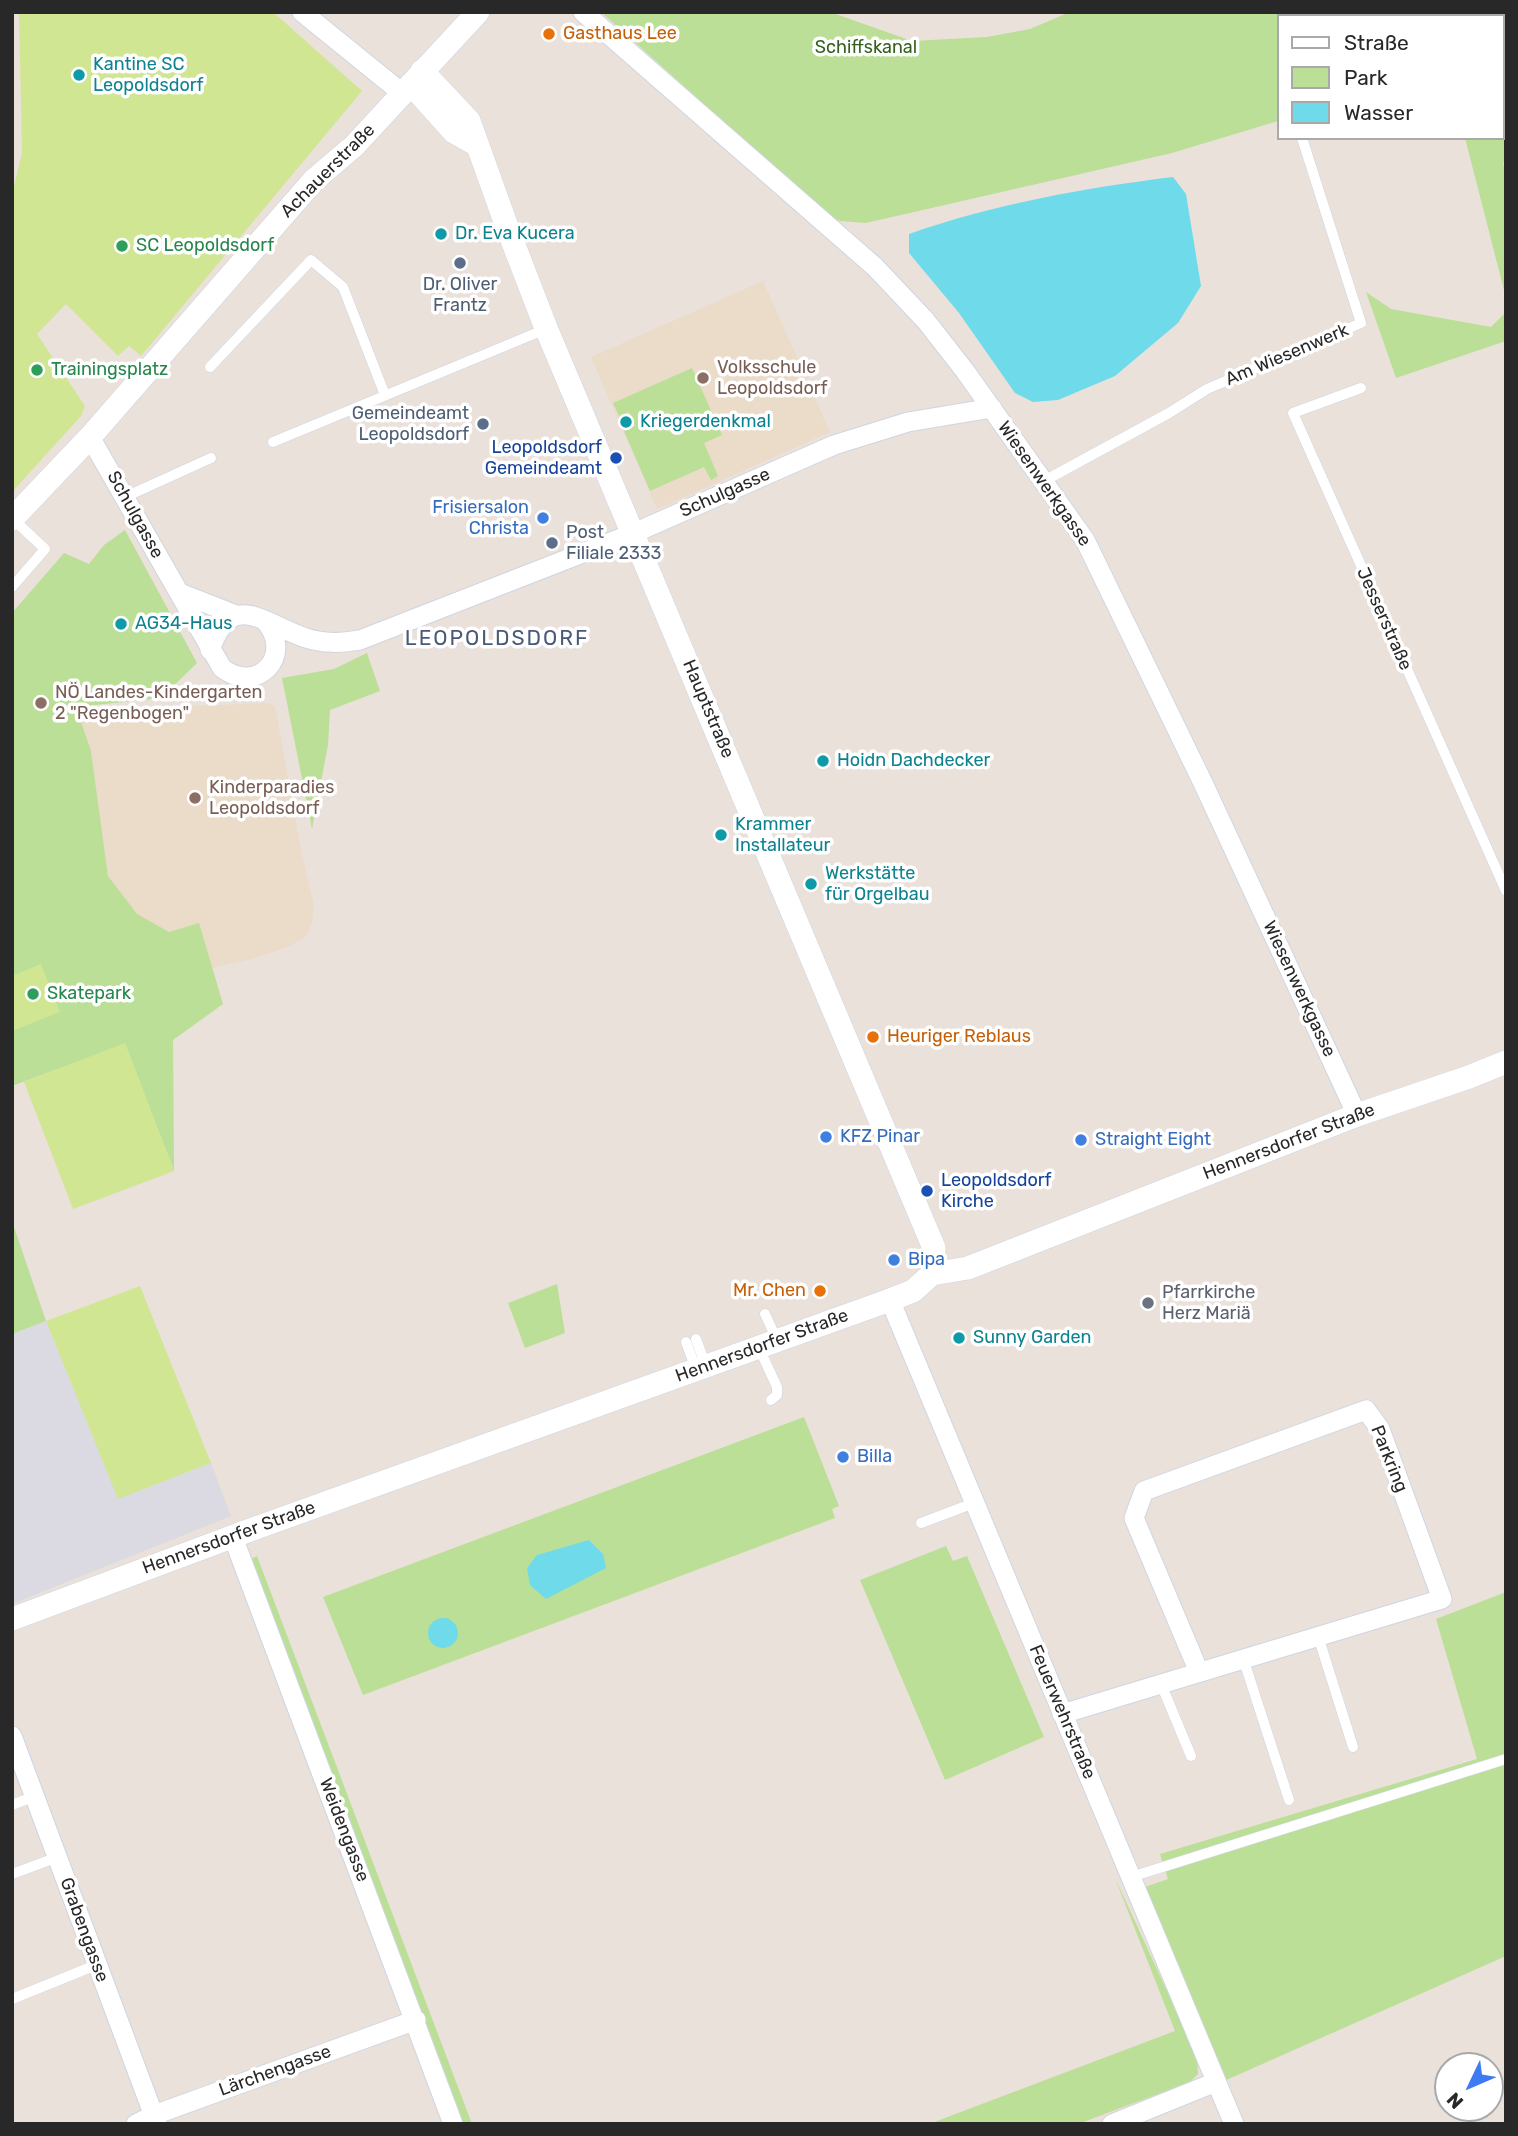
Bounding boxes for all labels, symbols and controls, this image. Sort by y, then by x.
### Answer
legend [1276,14,1504,140]
place label: Gasthaus Lee [563,23,677,45]
marker: Gasthaus Lee [541,26,557,42]
text: Straße [1344,30,1409,55]
park label: Schiffskanal [815,37,917,59]
place label: Kantine SC Leopoldsdorf [93,54,203,96]
text: Park [1344,65,1388,90]
marker: Kantine SC Leopoldsdorf [71,67,87,83]
text: Wasser [1344,100,1413,125]
street label: Achauerstraße [277,120,379,222]
place label: Dr. Eva Kucera [455,223,575,245]
marker: Dr. Eva Kucera [433,226,449,242]
place label: SC Leopoldsdorf [136,235,274,257]
marker: SC Leopoldsdorf [114,238,130,254]
marker: Dr. Oliver Frantz [452,255,468,271]
place label: Dr. Oliver Frantz [423,274,497,316]
street label: Am Wiesenwerk [1222,319,1352,391]
place label: Volksschule Leopoldsdorf [717,357,827,400]
place label: Trainingsplatz [51,359,168,381]
marker: Trainingsplatz [29,362,45,378]
marker: Volksschule Leopoldsdorf [695,370,711,386]
place label: Gemeindeamt Leopoldsdorf [352,403,469,446]
place label: Kriegerdenkmal [640,411,771,433]
marker: Kriegerdenkmal [618,414,634,430]
marker: Gemeindeamt Leopoldsdorf [475,416,491,432]
street label: Wiesenwerkgasse [993,417,1095,551]
place label: Leopoldsdorf Gemeindeamt [485,437,602,480]
marker: Leopoldsdorf Gemeindeamt [608,450,624,466]
street label: Schulgasse [677,464,773,522]
street label: Schulgasse [102,468,168,562]
place label: Frisiersalon Christa [432,497,529,540]
marker: Frisiersalon Christa [535,510,551,526]
place label: Post Filiale 2333 [566,522,661,564]
marker: Post Filiale 2333 [544,535,560,551]
street label: Jesserstraße [1352,564,1416,674]
place label: AG34-Haus [135,613,232,635]
marker: AG34-Haus [113,616,129,632]
district label: LEOPOLDSDORF [406,626,588,652]
street label: Hauptstraße [678,657,738,761]
place label: NÖ Landes-Kindergarten 2 "Regenbogen" [55,682,263,724]
marker: NÖ Landes-Kindergarten 2 "Regenbogen" [33,695,49,711]
place label: Hoidn Dachdecker [837,750,990,772]
marker: Hoidn Dachdecker [815,753,831,769]
place label: Kinderparadies Leopoldsdorf [209,777,334,820]
marker: Kinderparadies Leopoldsdorf [187,790,203,806]
place label: Krammer Installateur [735,814,830,856]
marker: Krammer Installateur [713,827,729,843]
place label: Werkstätte für Orgelbau [825,863,930,906]
marker: Werkstätte für Orgelbau [803,876,819,892]
street label: Wiesenwerkgasse [1258,917,1340,1061]
place label: Skatepark [47,983,131,1005]
marker: Skatepark [25,986,41,1002]
place label: Heuriger Reblaus [887,1026,1031,1048]
marker: Heuriger Reblaus [865,1029,881,1045]
street label: Hennersdorfer Straße [1200,1099,1378,1185]
place label: KFZ Pinar [840,1126,920,1148]
marker: KFZ Pinar [818,1129,834,1145]
place label: Straight Eight [1095,1129,1211,1151]
marker: Straight Eight [1073,1132,1089,1148]
place label: Leopoldsdorf Kirche [941,1170,1051,1212]
marker: Leopoldsdorf Kirche [919,1183,935,1199]
place label: Bipa [908,1249,945,1271]
marker: Bipa [886,1252,902,1268]
place label: Mr. Chen [733,1280,806,1302]
place label: Pfarrkirche Herz Mariä [1162,1282,1255,1324]
marker: Mr. Chen [812,1283,828,1299]
marker: Pfarrkirche Herz Mariä [1140,1295,1156,1311]
street label: Hennersdorfer Straße [673,1305,851,1387]
place label: Sunny Garden [973,1327,1091,1349]
marker: Sunny Garden [951,1330,967,1346]
street label: Parkring [1366,1422,1412,1496]
place label: Billa [857,1446,892,1468]
marker: Billa [835,1449,851,1465]
street label: Hennersdorfer Straße [140,1497,318,1579]
street label: Feuerwehrstraße [1024,1642,1100,1782]
street label: Weidengasse [314,1775,374,1885]
street label: Grabengasse [55,1875,113,1985]
street label: Lärchengasse [216,2041,334,2101]
north arrow [1434,2052,1504,2122]
text: N [1442,2088,1468,2113]

